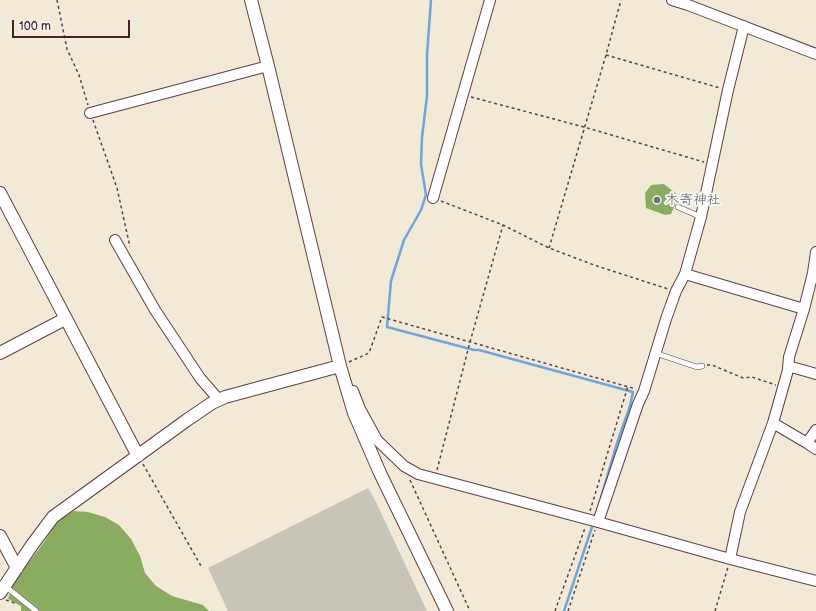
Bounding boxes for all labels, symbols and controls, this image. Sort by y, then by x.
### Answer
scale bar [14,12,132,38]
text: 100 m [19,19,51,34]
place label: 木寄神社 [665,192,721,208]
marker: 木寄神社 [652,195,662,205]

